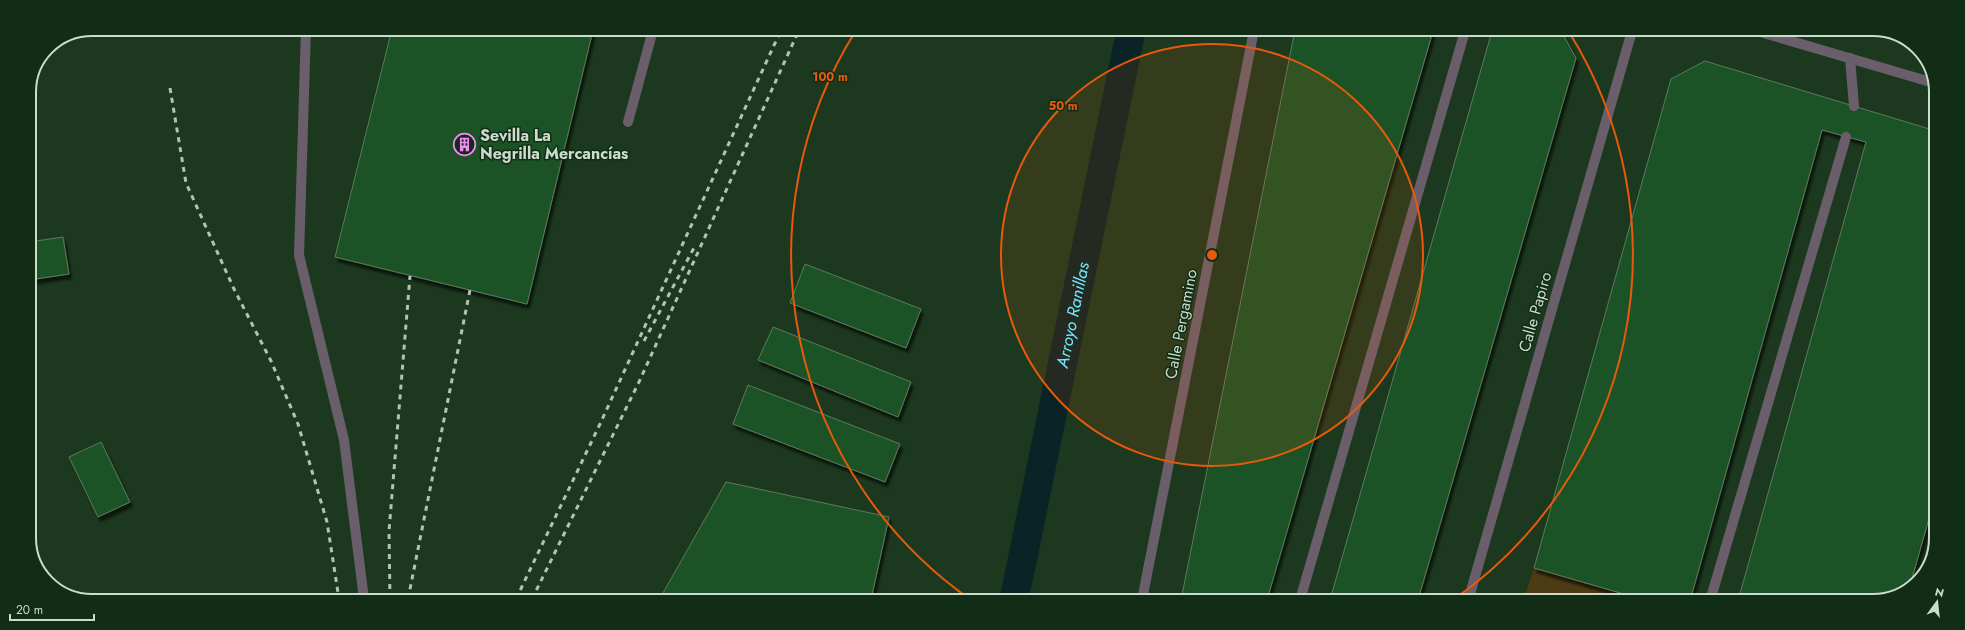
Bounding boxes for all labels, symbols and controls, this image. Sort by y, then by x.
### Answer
text: 100 m [812,68,848,86]
text: 50 m [1048,97,1078,115]
place label: Sevilla La Negrilla Mercancías [480,124,628,165]
building icon: Sevilla La Negrilla Mercancías [451,131,477,157]
centre of rings [1205,248,1219,262]
water label: Arroyo Ranillas [1050,260,1095,371]
street label: Calle Pergamino [1159,267,1203,381]
street label: Calle Papiro [1513,269,1557,355]
north arrow [1917,582,1957,622]
text: N [1933,583,1946,601]
scale bar [10,596,94,622]
text: 20 m [16,601,43,619]

